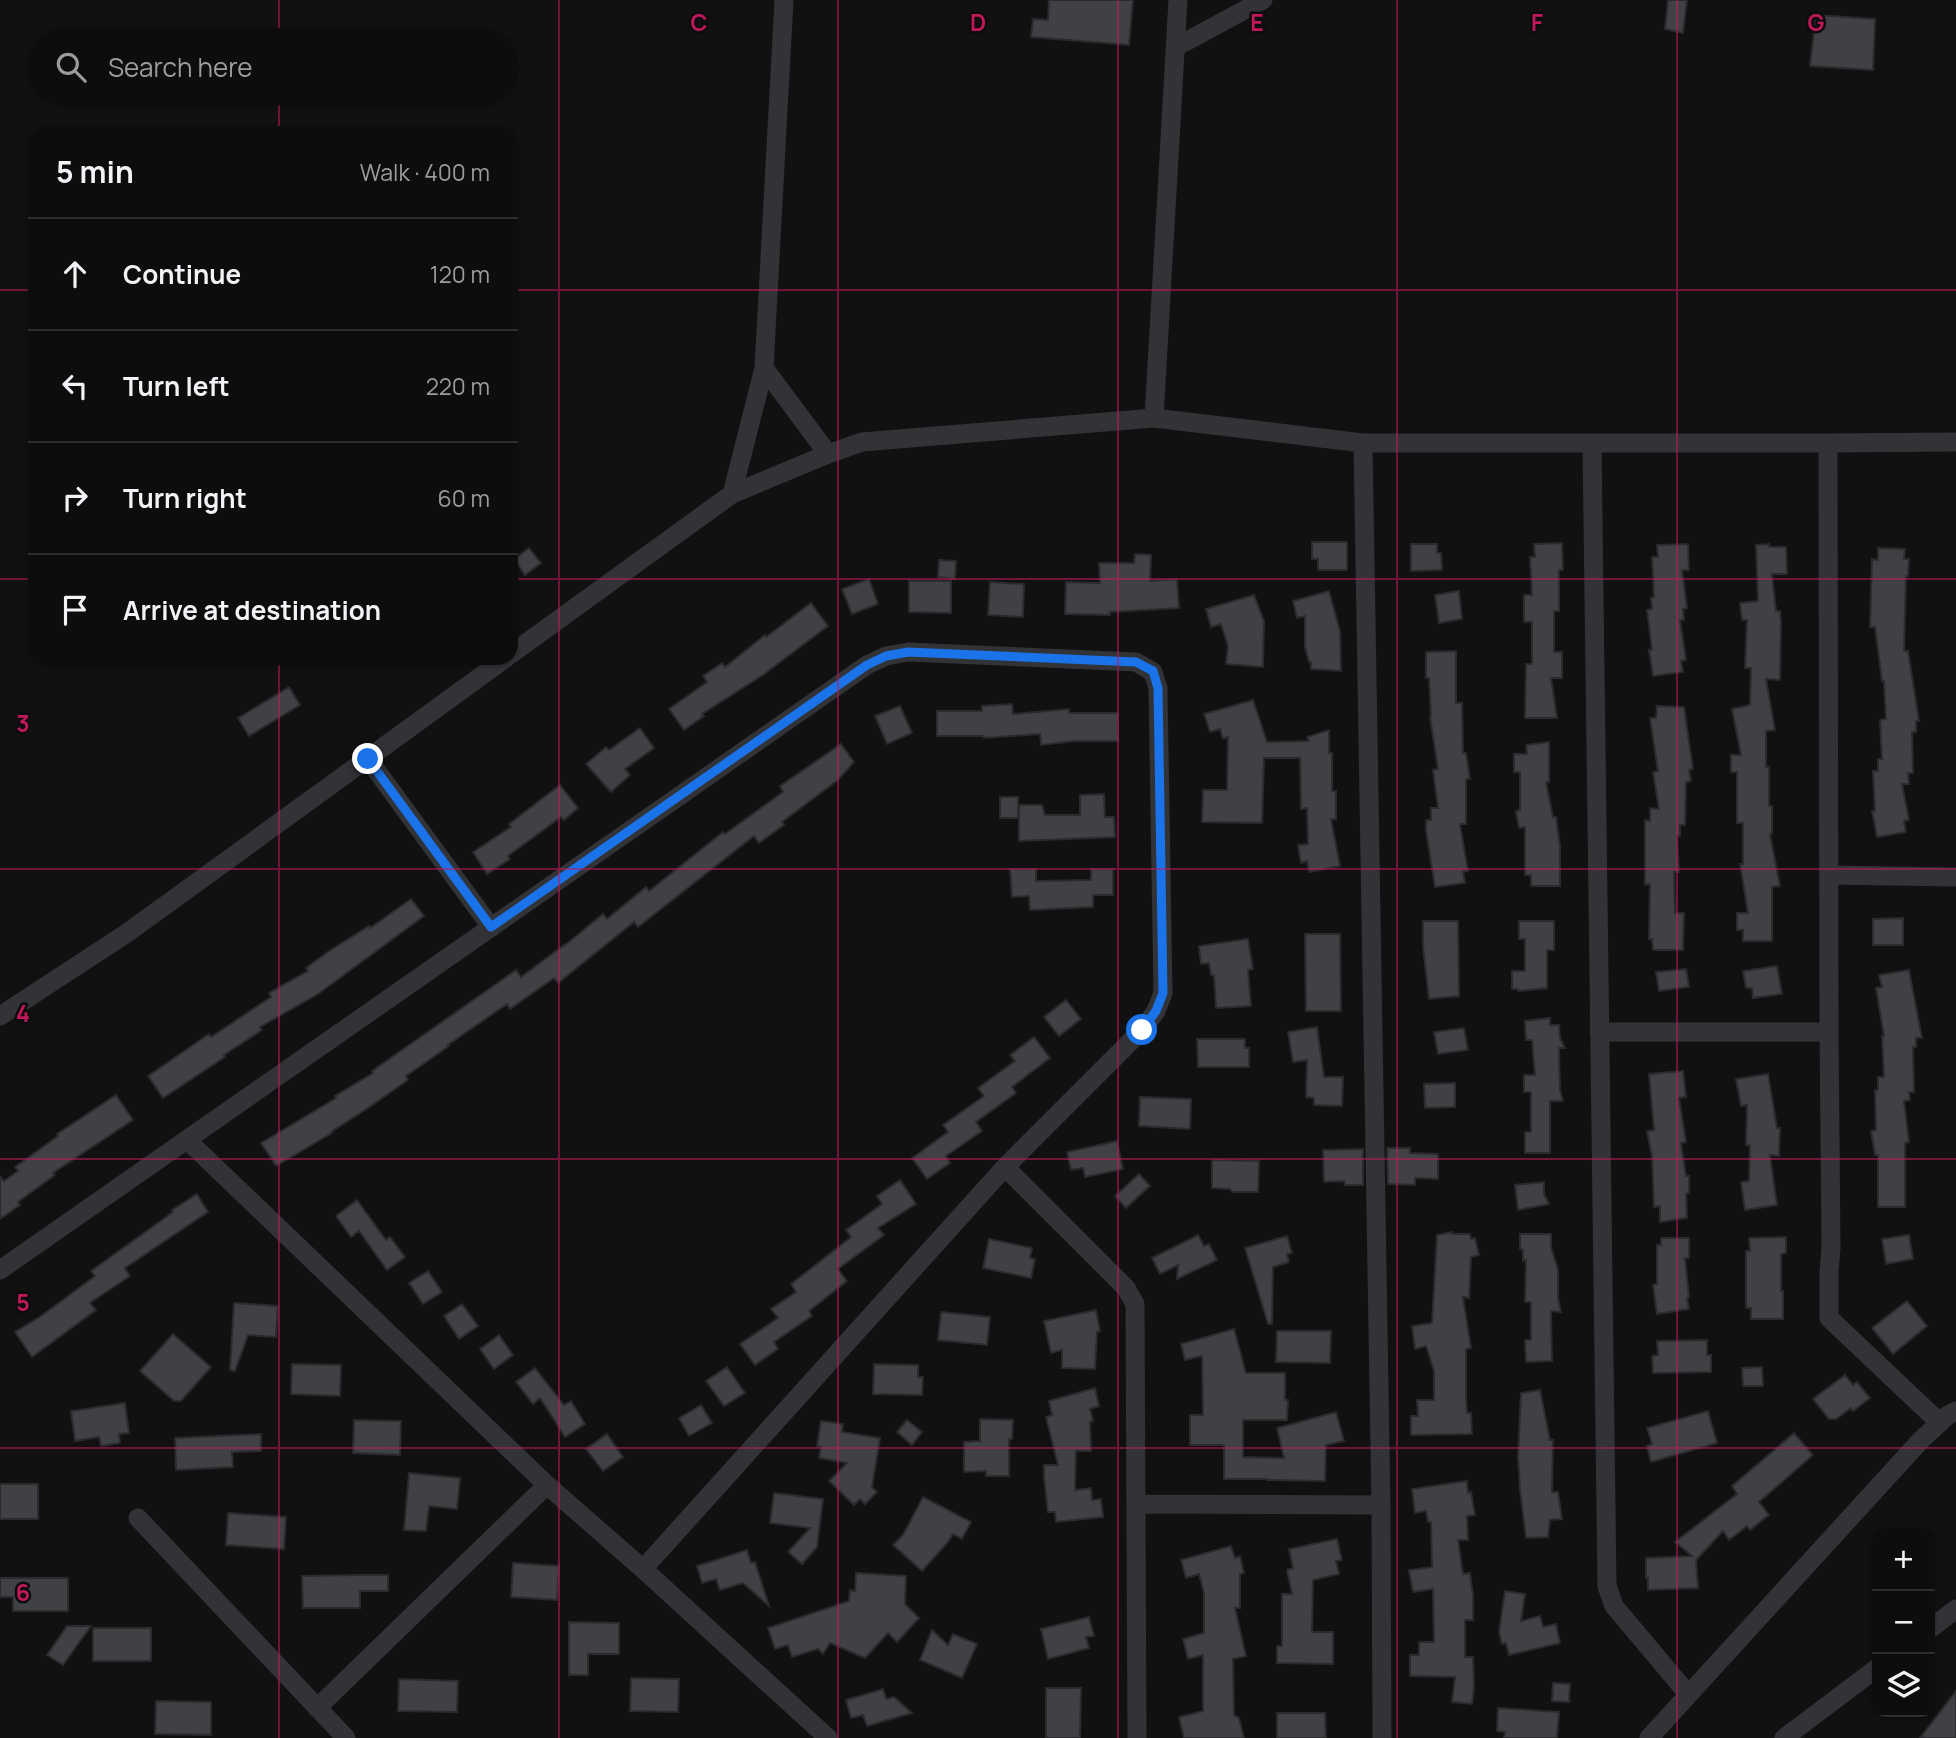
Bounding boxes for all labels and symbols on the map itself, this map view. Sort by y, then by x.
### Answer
text: C [691,6,708,38]
text: D [970,6,986,38]
text: E [1250,6,1264,38]
text: F [1531,6,1543,38]
text: G [1808,6,1825,38]
text: 3 [16,707,30,739]
route end [352,743,383,774]
text: 4 [16,997,30,1029]
route start [1126,1014,1157,1045]
text: 5 [16,1286,30,1318]
text: 6 [16,1576,30,1608]

